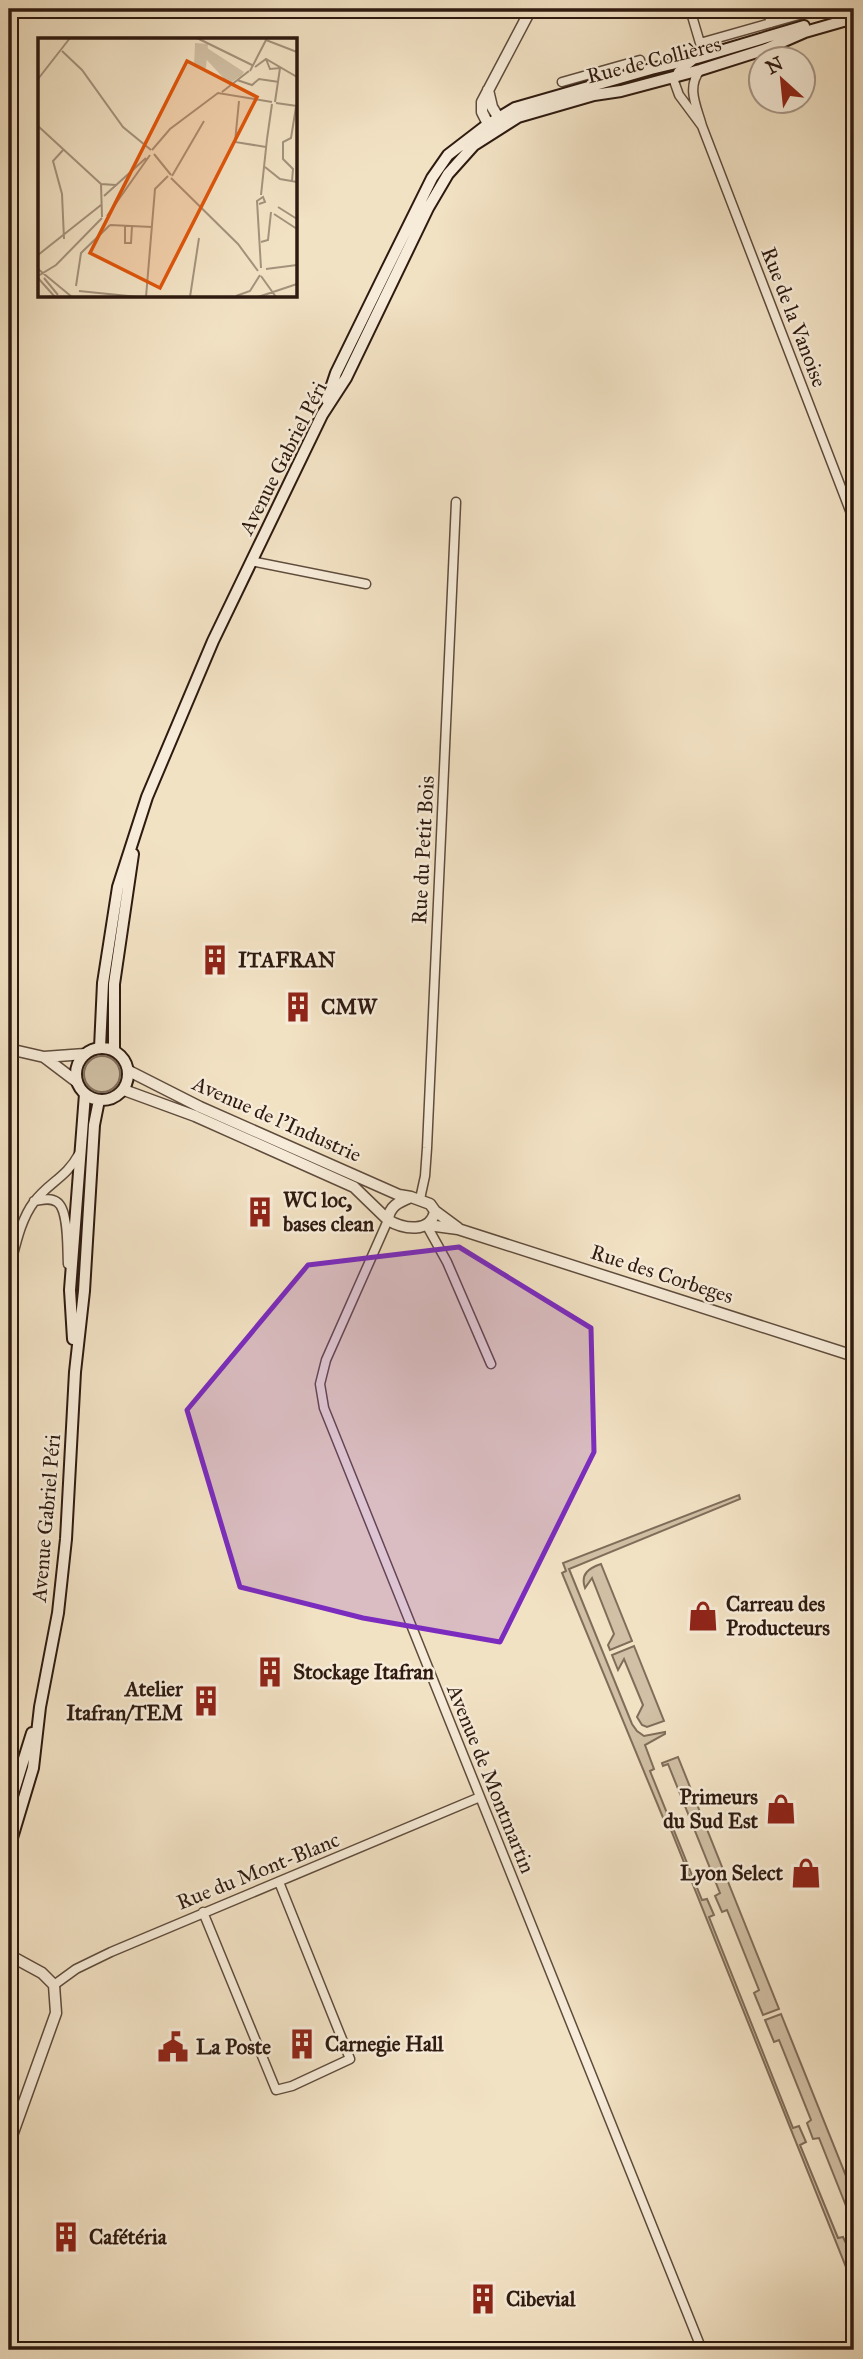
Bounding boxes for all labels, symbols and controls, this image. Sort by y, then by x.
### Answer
street label: Rue de Collières [584,31,724,89]
inset map [38,38,298,298]
north arrow [748,46,818,116]
text: N [762,51,787,79]
street label: Rue de la Vanoise [755,243,833,391]
street label: Avenue Gabriel Péri [233,377,333,540]
street label: Rue du Petit Bois [406,775,440,925]
building icon: ITAFRAN [198,943,232,977]
place label: ITAFRAN [238,947,336,973]
building icon: CMW [281,990,315,1024]
place label: CMW [321,994,378,1020]
street label: Avenue de l'Industrie [188,1070,366,1168]
place label: WC loc, bases clean [282,1187,375,1237]
building icon: WC loc, bases clean [243,1195,277,1229]
street label: Rue des Corbeges [587,1239,737,1309]
street label: Avenue Gabriel Péri [26,1433,66,1604]
place label: Carreau des Producteurs [726,1591,830,1641]
shop icon: Carreau des Producteurs [686,1599,720,1633]
building icon: Stockage Itafran [253,1655,287,1689]
place label: Stockage Itafran [293,1659,434,1685]
place label: Atelier Itafran/TEM [66,1676,184,1726]
street label: Avenue de Montmartin [441,1680,541,1877]
building icon: Atelier Itafran/TEM [189,1684,223,1718]
place label: Primeurs du Sud Est [663,1784,759,1834]
shop icon: Primeurs du Sud Est [764,1792,798,1826]
street label: Rue du Mont-Blanc [173,1826,343,1916]
shop icon: Lyon Select [789,1856,823,1890]
place label: Lyon Select [680,1860,784,1886]
building icon: Carnegie Hall [285,2027,319,2061]
public building icon: La Poste [156,2030,190,2064]
place label: Carnegie Hall [325,2031,445,2057]
place label: La Poste [196,2034,271,2060]
building icon: Cafétéria [49,2220,83,2254]
place label: Cafétéria [89,2224,168,2250]
building icon: Cibevial [466,2282,500,2316]
place label: Cibevial [506,2286,577,2312]

